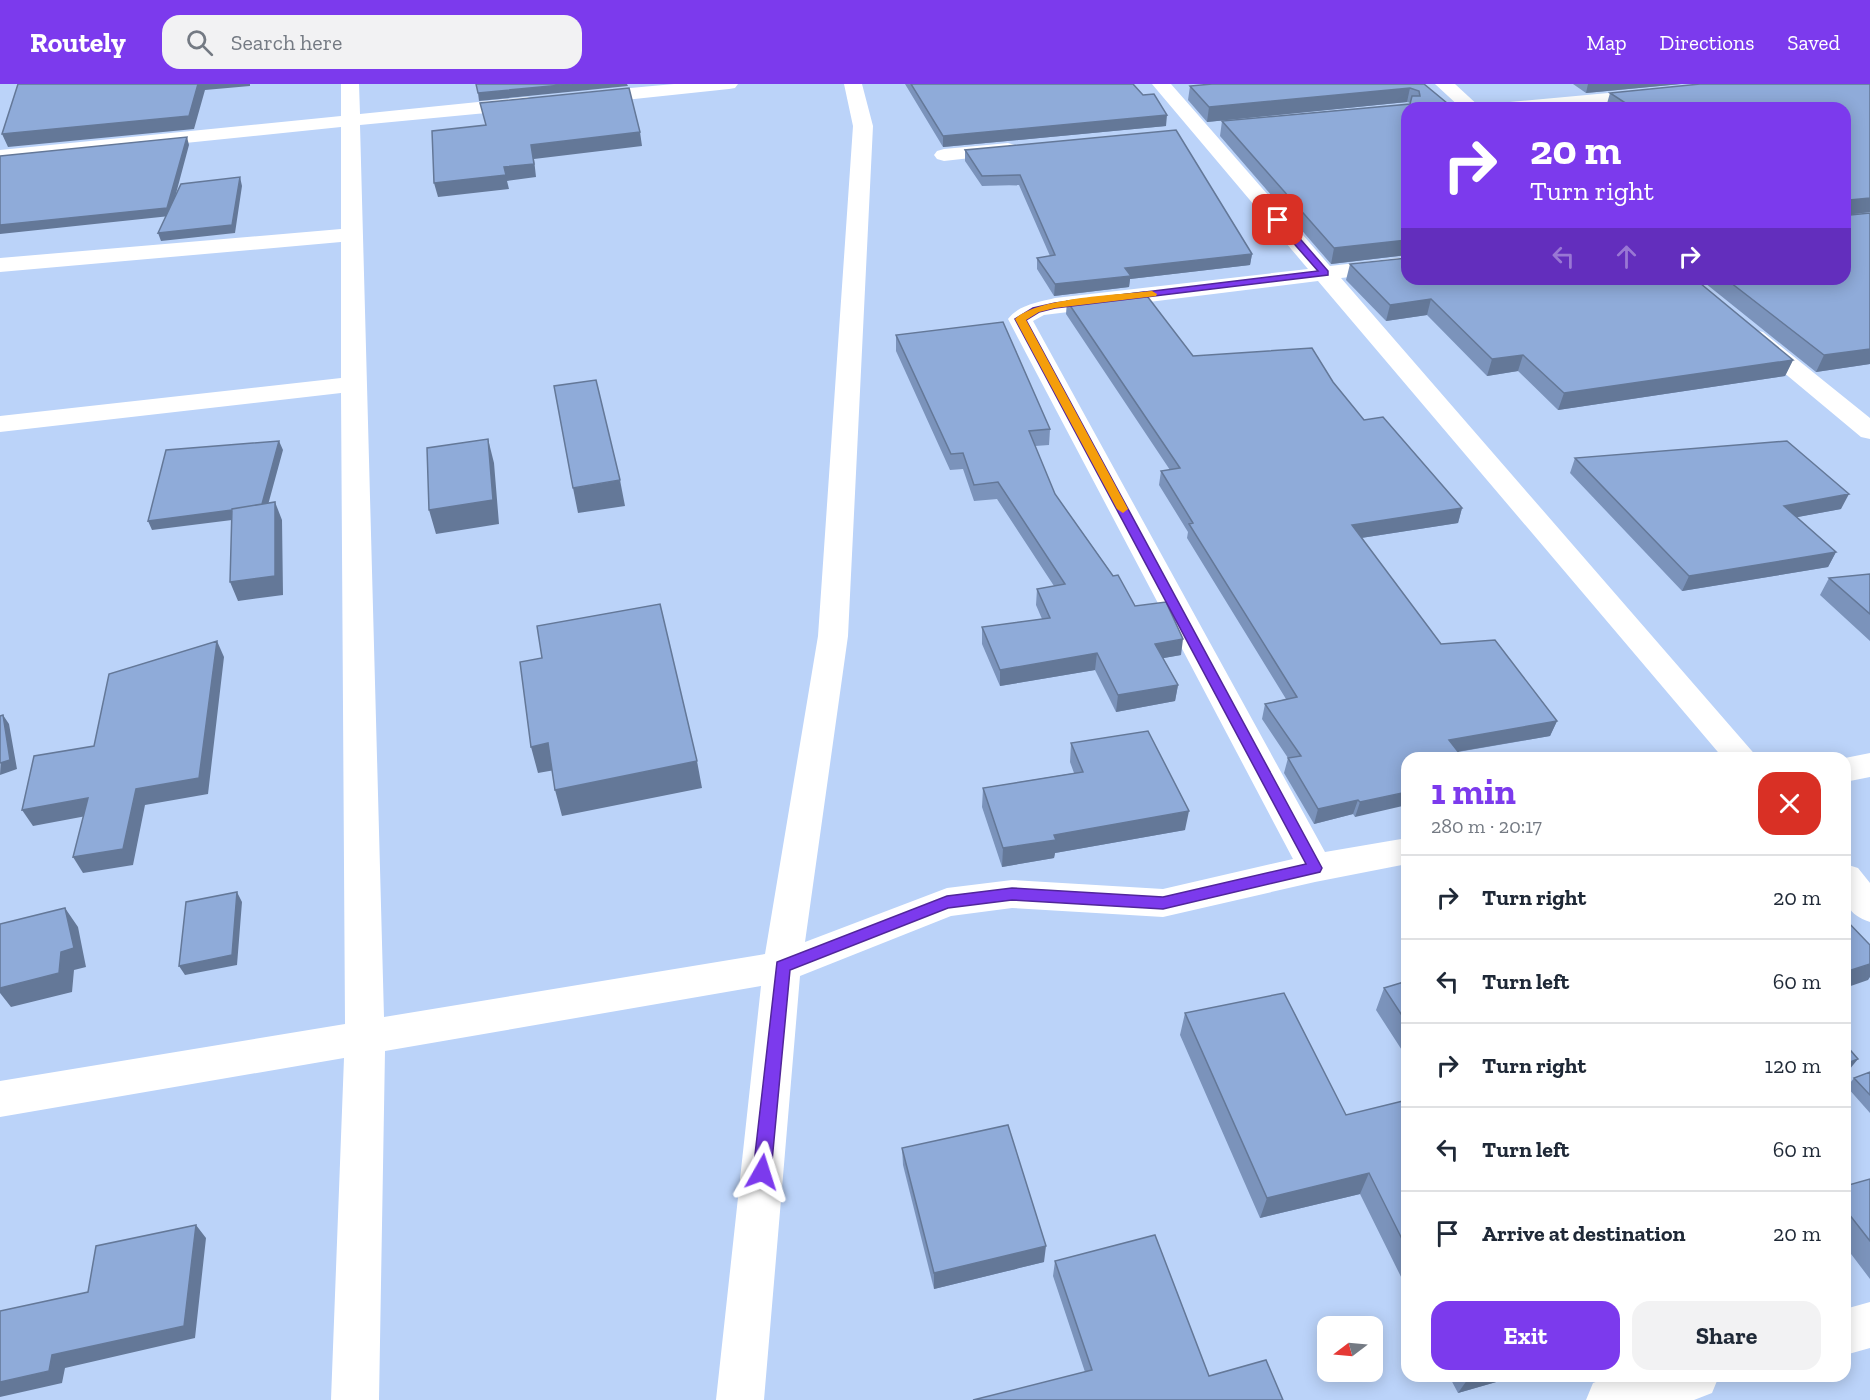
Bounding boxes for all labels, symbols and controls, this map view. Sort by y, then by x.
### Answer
search box [162,15,582,69]
text: Routely [30,26,126,59]
icon: search [183,26,216,59]
text: Search here [231,29,342,56]
text: Map [1587,30,1627,55]
text: Directions [1660,30,1754,55]
text: Saved [1787,30,1840,55]
text: 20 m [1530,124,1621,175]
icon: right [1431,126,1509,204]
text: Turn right [1530,175,1654,207]
pin [1252,194,1303,245]
icon: arrive [1261,203,1294,236]
icon: left [1547,240,1580,273]
icon: ahead [1610,240,1643,273]
icon: right [1673,240,1706,273]
text: 1 min [1431,770,1516,813]
button: close [1758,772,1821,835]
text: 280 m · 20:17 [1431,814,1542,838]
icon: right [1431,881,1464,914]
text: Turn right [1482,884,1586,911]
text: 20 m [1773,884,1821,911]
icon: left [1431,965,1464,998]
text: Turn left [1482,968,1569,995]
text: 60 m [1773,968,1821,995]
icon: right [1431,1049,1464,1082]
text: Turn right [1482,1052,1586,1079]
text: 120 m [1765,1052,1821,1079]
icon: left [1431,1133,1464,1166]
text: Turn left [1482,1136,1569,1163]
text: 60 m [1773,1136,1821,1163]
position arrow [730,1140,794,1204]
icon: arrive [1431,1217,1464,1250]
text: Arrive at destination [1482,1220,1685,1247]
text: 20 m [1773,1220,1821,1247]
button: Exit [1431,1301,1620,1370]
button: Share [1632,1301,1821,1370]
north arrow [1317,1316,1383,1382]
map controls [1317,1316,1383,1382]

